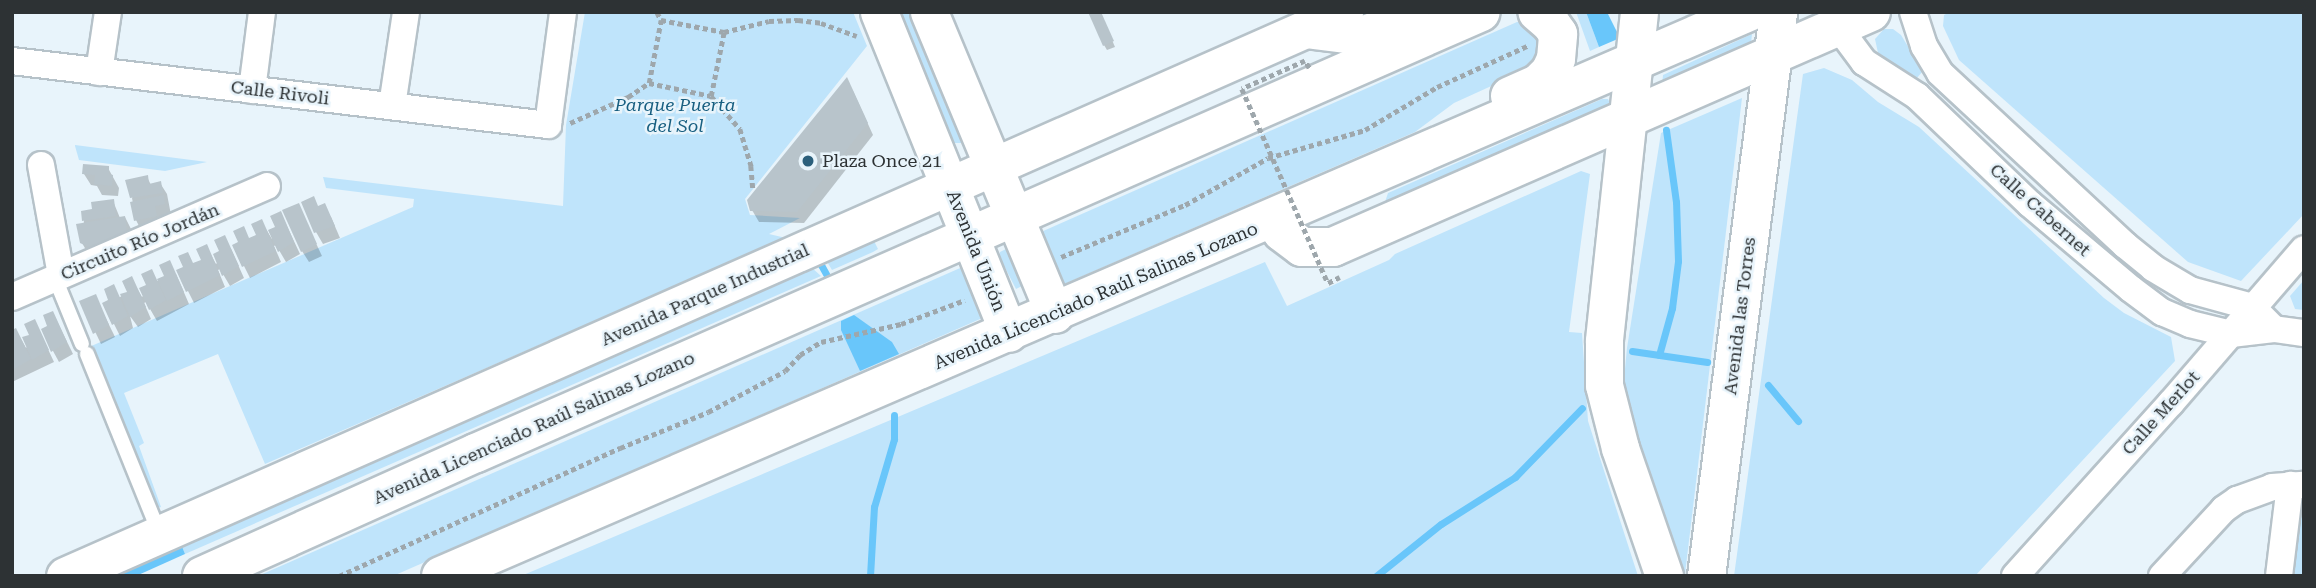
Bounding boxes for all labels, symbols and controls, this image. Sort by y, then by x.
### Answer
street label: Calle Rivoli [230,76,330,110]
park label: Parque Puerta del Sol [614,95,736,138]
place label: Plaza Once 21 [822,150,942,172]
marker: Plaza Once 21 [800,153,816,169]
street label: Calle Cabernet [1985,159,2095,261]
street label: Avenida Unión [942,187,1010,315]
street label: Circuito Río Jordán [57,199,223,285]
street label: Avenida Licenciado Raúl Salinas Lozano [931,218,1261,374]
street label: Avenida las Torres [1720,236,1760,396]
street label: Avenida Parque Industrial [598,239,812,351]
street label: Avenida Licenciado Raúl Salinas Lozano [370,347,698,509]
street label: Calle Merlot [2118,366,2204,460]

